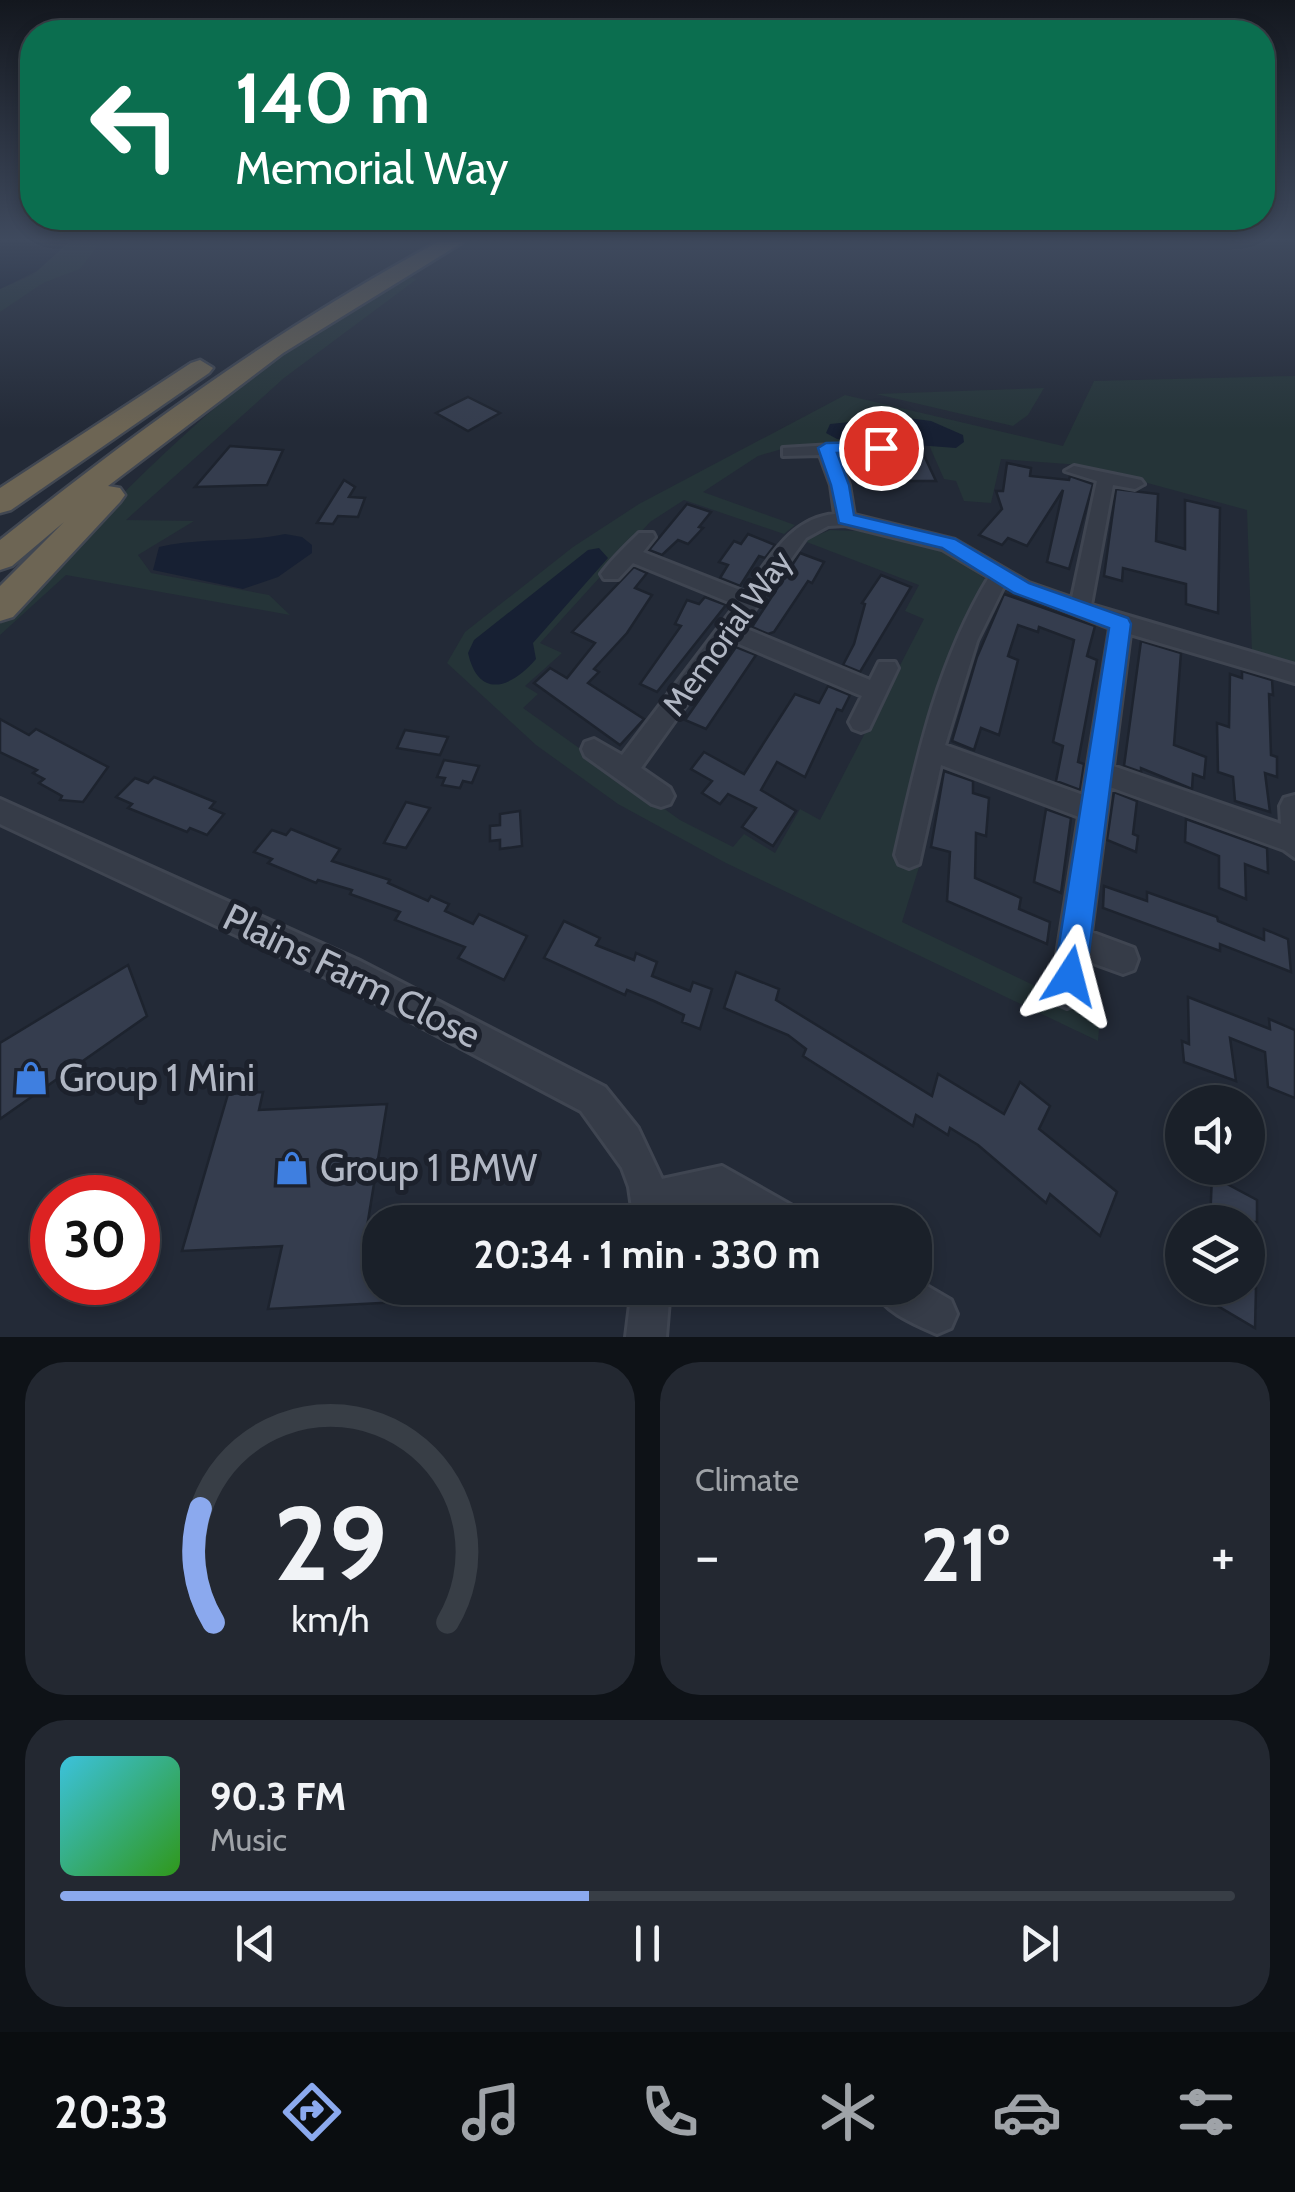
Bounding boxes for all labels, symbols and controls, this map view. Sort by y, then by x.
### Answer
text: 140 m [235,55,430,141]
icon: left [70,60,200,190]
text: Memorial Way [235,141,509,195]
pin [839,406,924,491]
icon: arrive [854,421,909,476]
street label: Memorial Way [654,543,800,723]
street label: Plains Farm Close [216,893,489,1058]
position arrow [1018,924,1122,1028]
place label: Group 1 Mini [59,1054,255,1101]
shop icon: Group 1 Mini [12,1059,50,1097]
map controls [1165,1085,1265,1305]
button: sound [1165,1085,1265,1185]
place label: Group 1 BMW [320,1144,537,1191]
shop icon: Group 1 BMW [273,1149,311,1187]
speed limit sign: 30 [30,1175,160,1305]
button: layers [1165,1205,1265,1305]
text: 20:34 · 1 min · 330 m [474,1231,820,1278]
text: Climate [695,1460,799,1499]
text: 29 [273,1480,387,1606]
text: 21° [920,1509,1010,1600]
text: − [695,1522,719,1589]
text: + [1211,1522,1235,1589]
text: km/h [291,1598,369,1641]
text: 90.3 FM [210,1773,346,1820]
text: Music [210,1820,287,1859]
icon: previous [228,1916,283,1971]
icon: pause [620,1916,675,1971]
icon: next [1012,1916,1067,1971]
icon: directions [277,2077,347,2147]
icon: music [456,2077,526,2147]
icon: phone [635,2077,705,2147]
icon: climate [813,2077,883,2147]
icon: car [992,2077,1062,2147]
icon: filters [1171,2077,1241,2147]
text: 20:33 [54,2085,168,2139]

